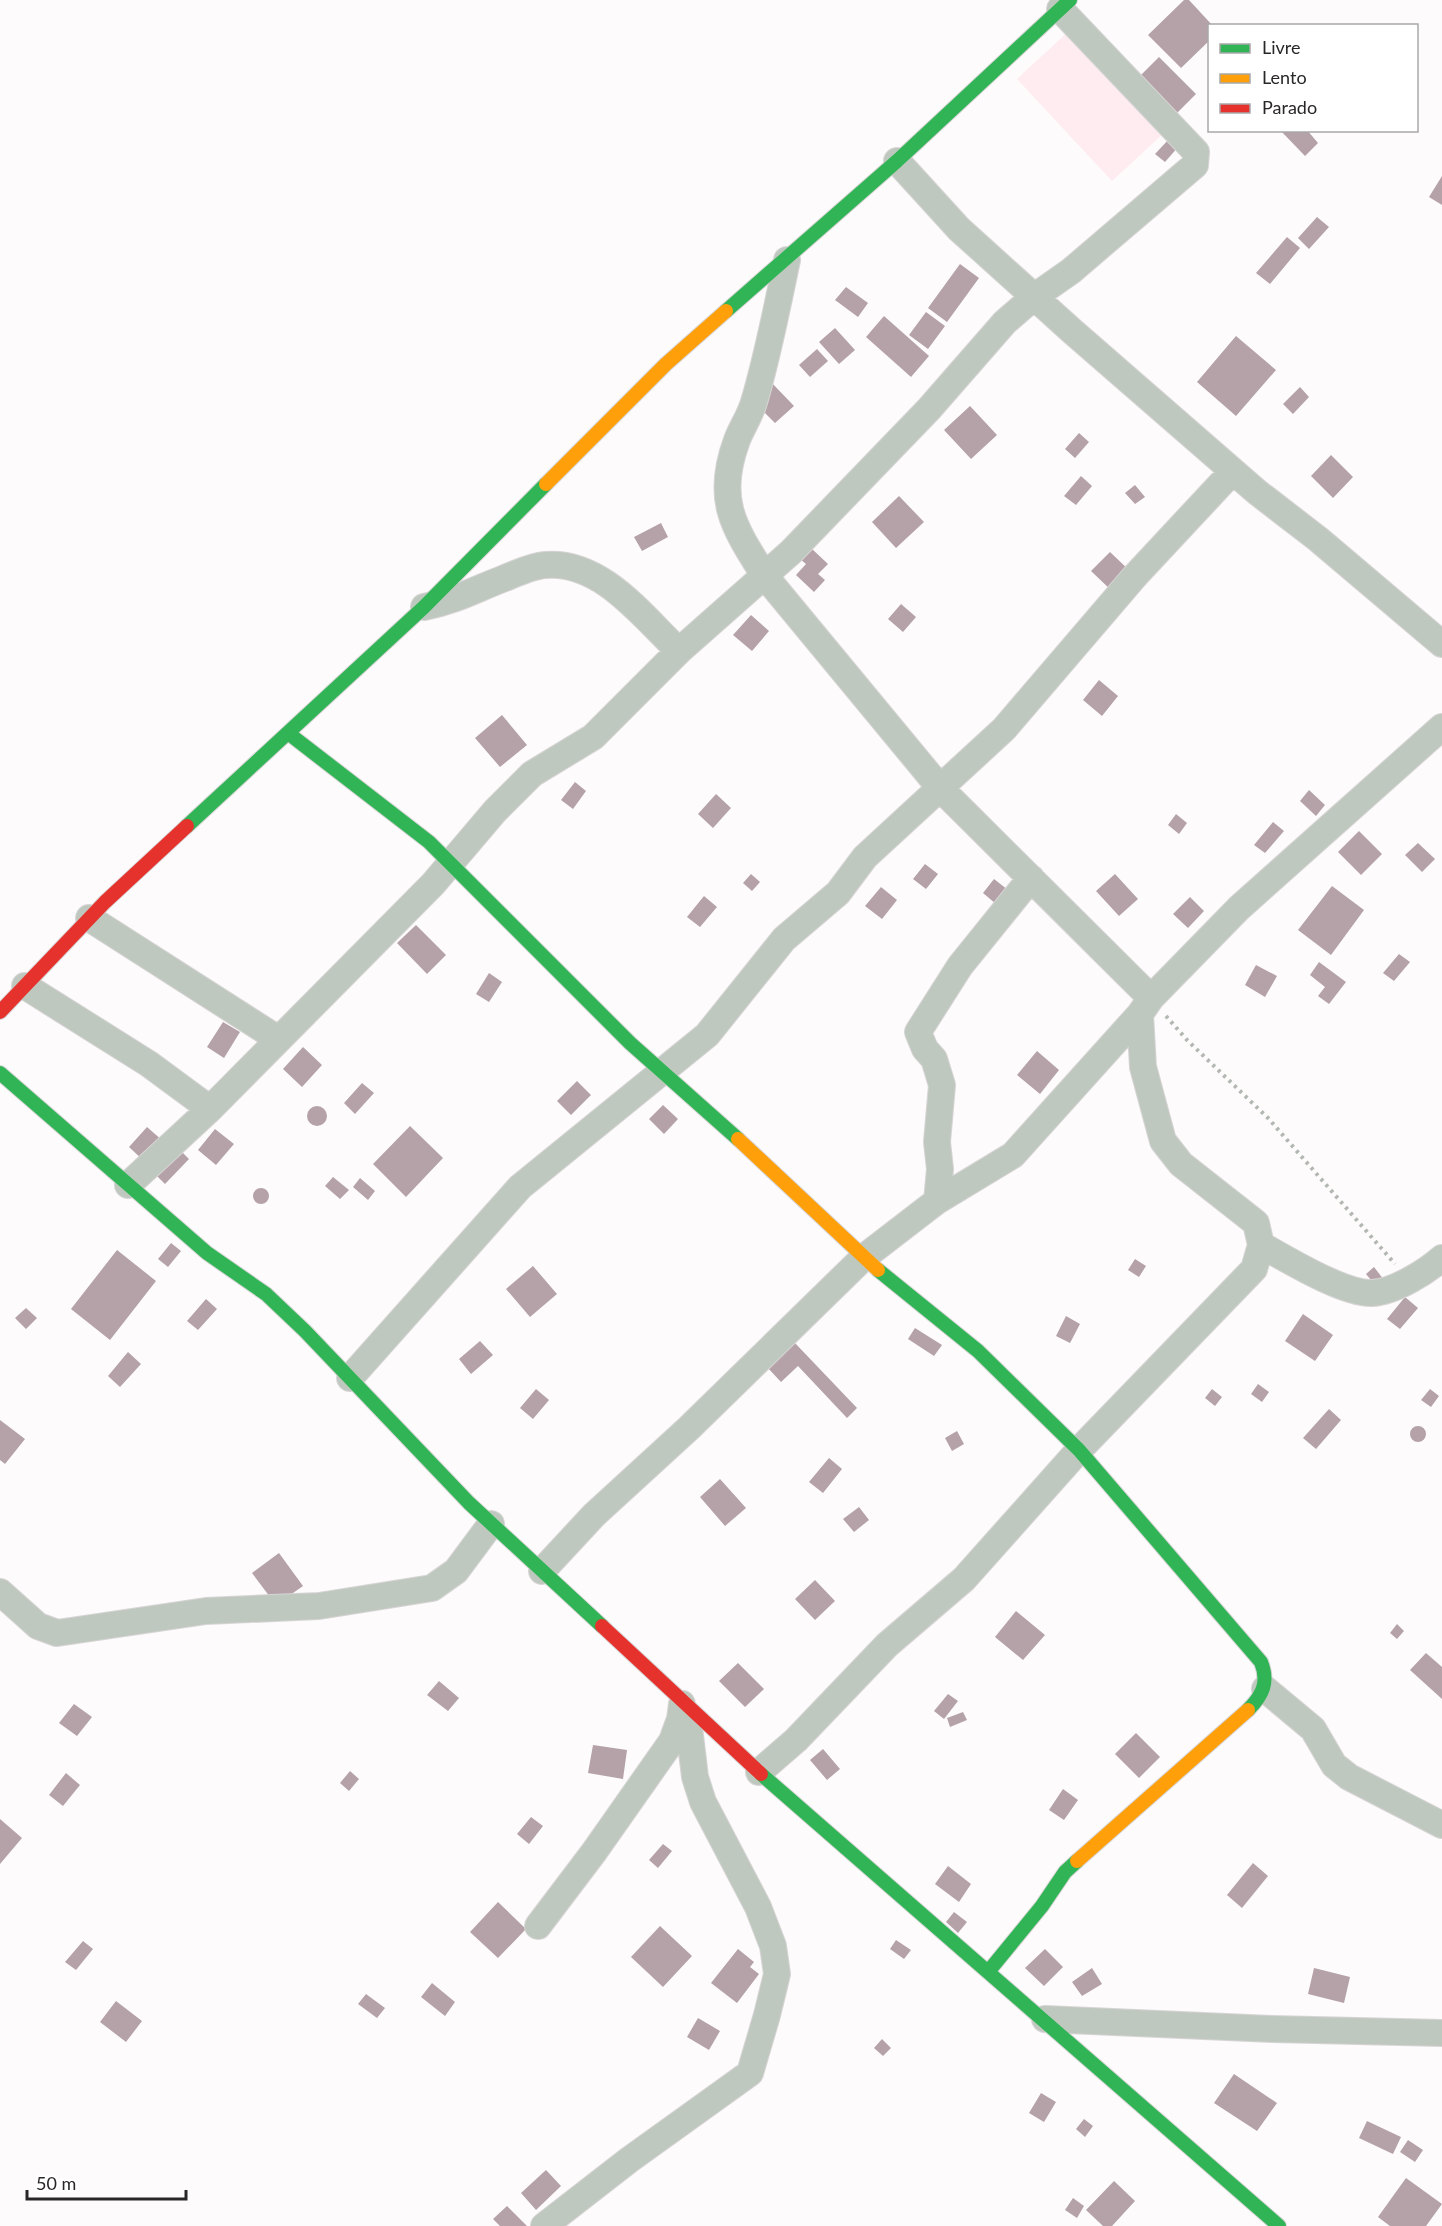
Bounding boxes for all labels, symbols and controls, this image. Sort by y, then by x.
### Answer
legend [1208,24,1418,132]
text: Livre [1262,36,1301,58]
text: Lento [1262,66,1307,88]
text: Parado [1262,96,1317,118]
scale bar [27,2163,186,2201]
text: 50 m [36,2172,76,2194]

